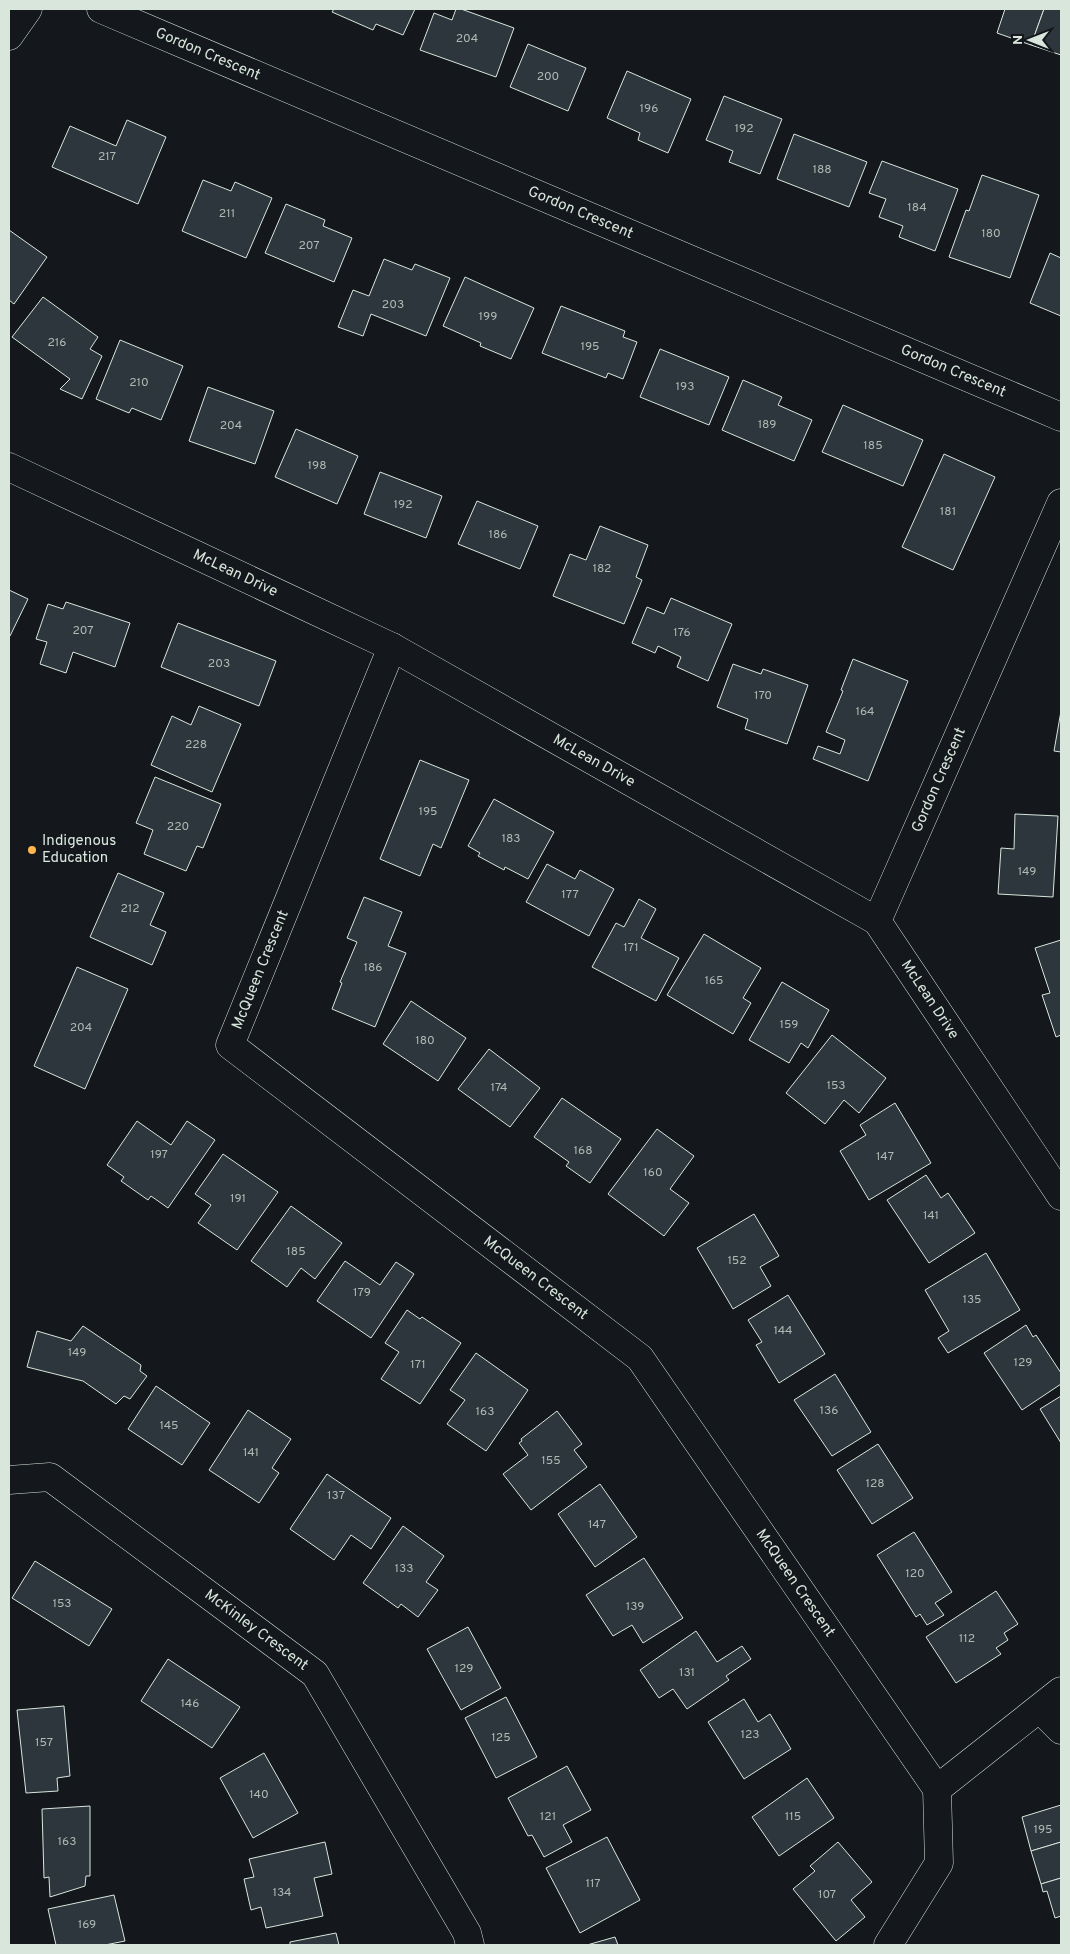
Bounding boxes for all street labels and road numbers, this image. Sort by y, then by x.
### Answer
street label: Gordon Crescent [152,24,263,85]
street label: Gordon Crescent [525,182,636,244]
street label: Gordon Crescent [898,340,1009,402]
street label: McLean Drive [190,545,281,601]
street label: Gordon Crescent [908,725,970,835]
street label: McLean Drive [549,730,638,792]
street label: McQueen Crescent [228,908,294,1032]
street label: McLean Drive [896,956,963,1043]
street label: McQueen Crescent [479,1232,592,1324]
street label: McQueen Crescent [751,1526,839,1641]
street label: McKinley Crescent [200,1585,312,1675]

